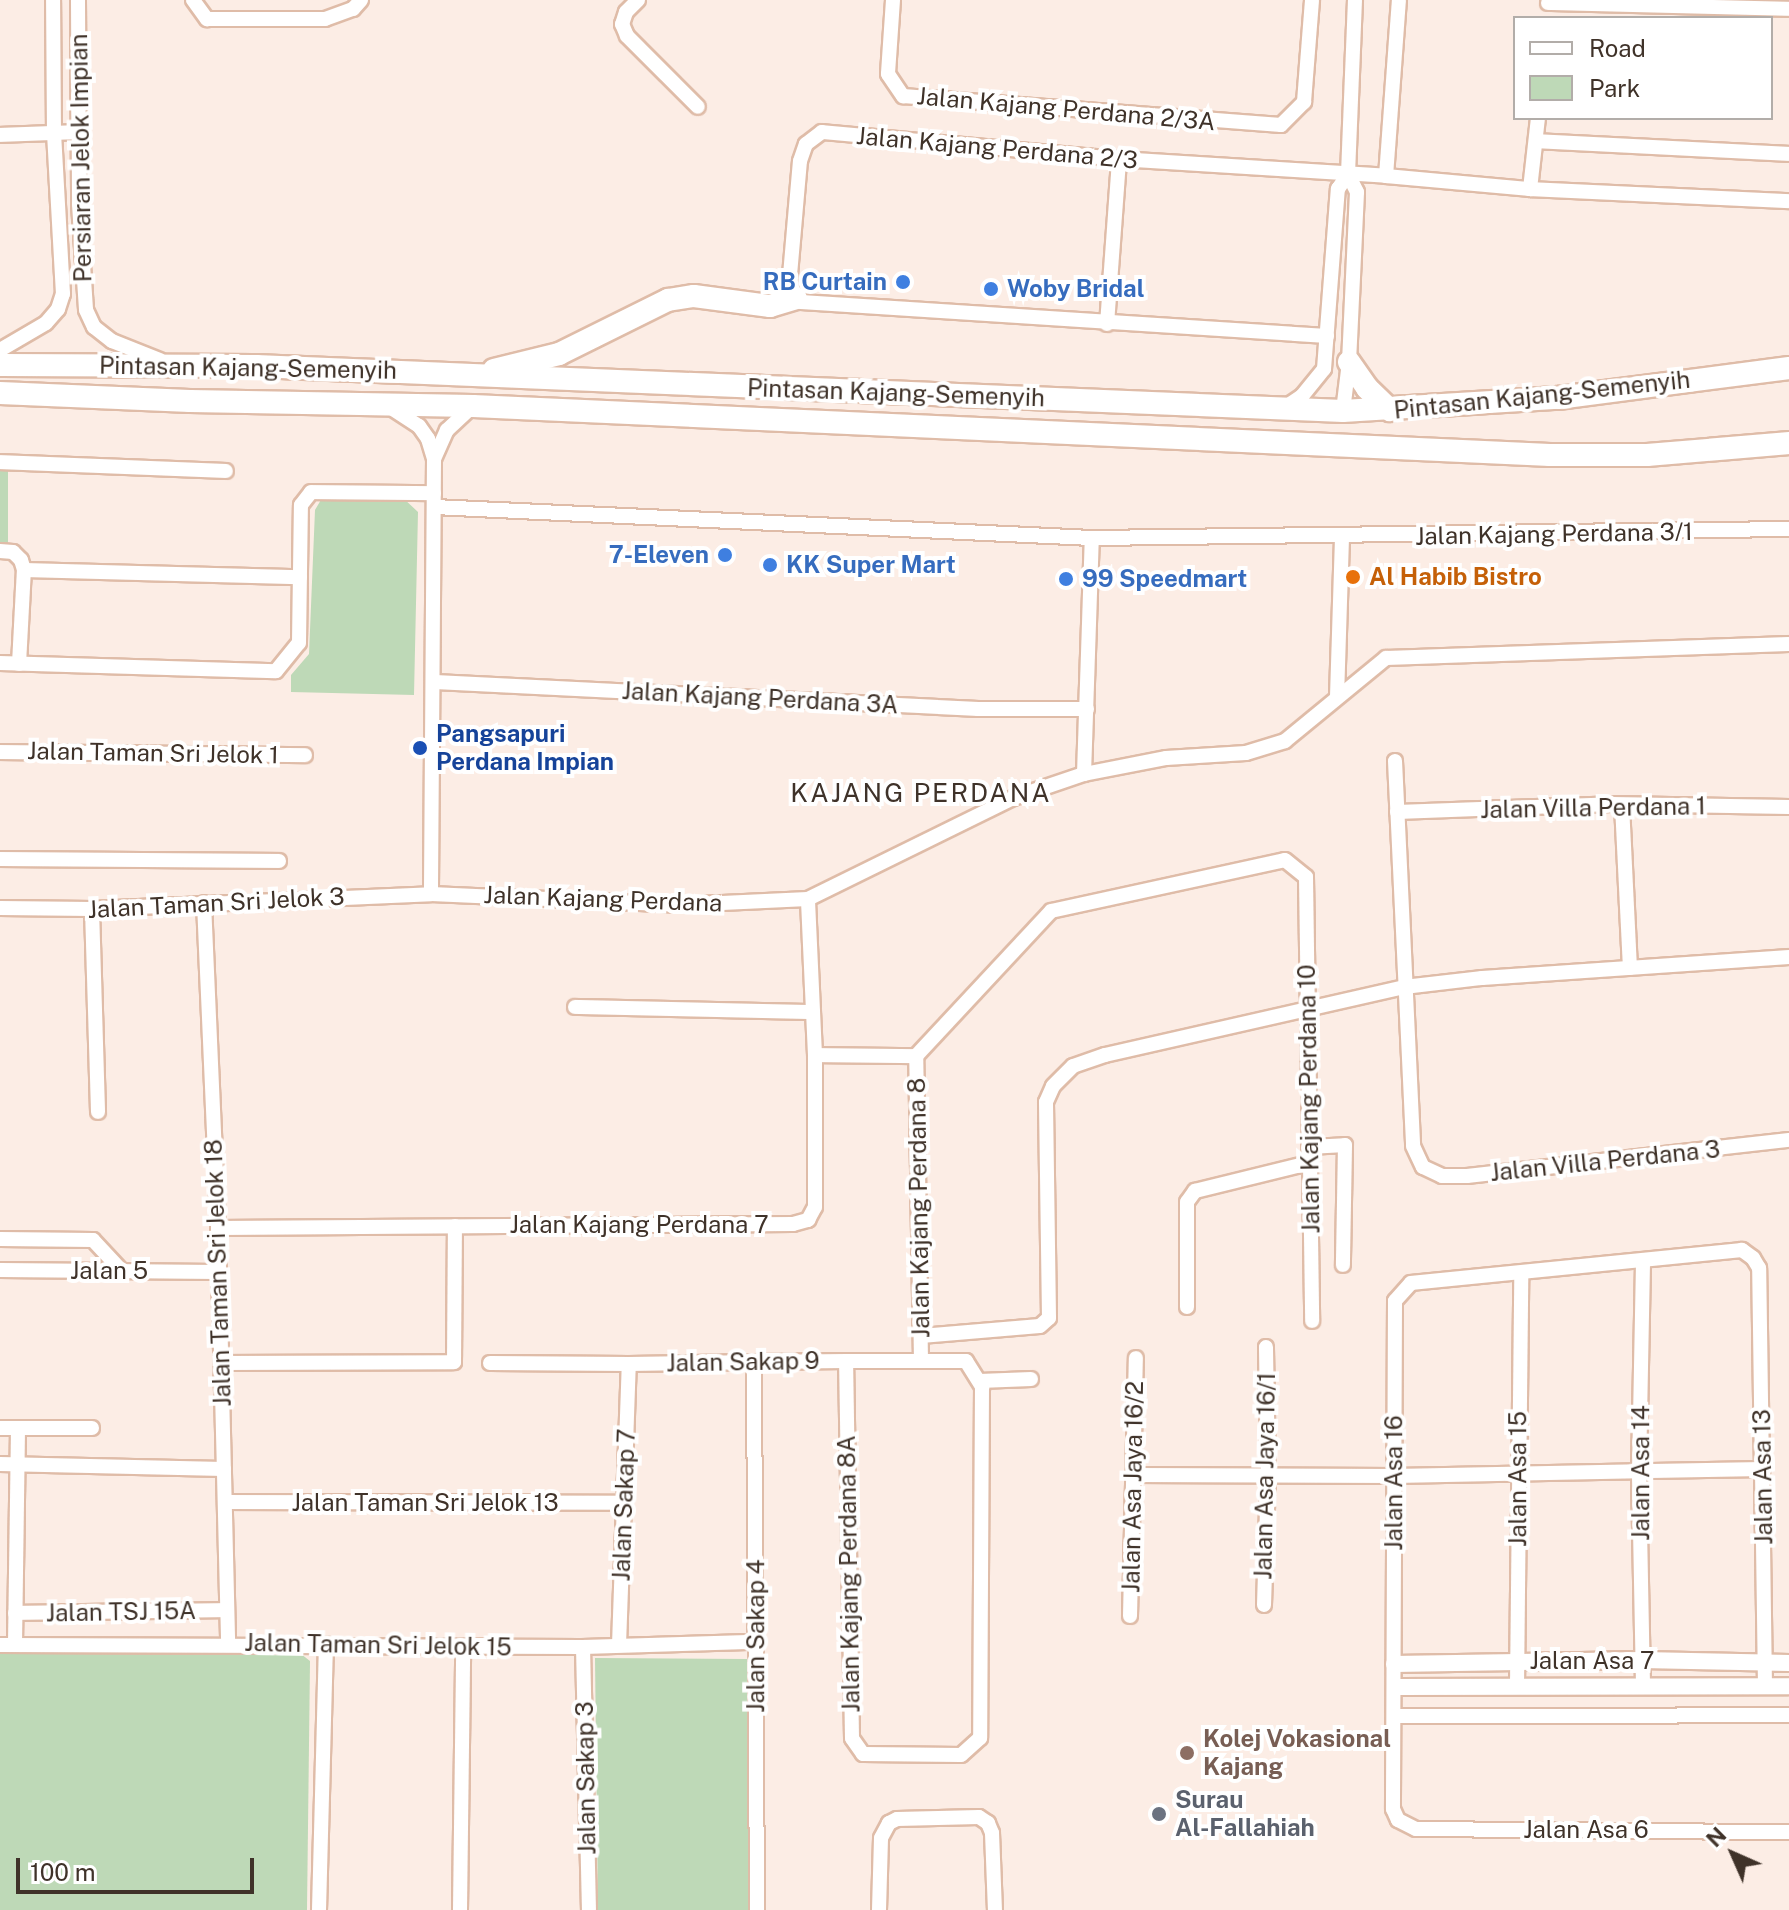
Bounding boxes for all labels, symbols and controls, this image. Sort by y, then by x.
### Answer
legend [1513,16,1773,120]
street label: Persiaran Jelok Impian [64,33,98,283]
text: Road [1589,34,1646,62]
text: Park [1589,74,1640,102]
street label: Jalan Kajang Perdana 2/3A [916,82,1216,136]
street label: Jalan Kajang Perdana 2/3 [855,121,1139,175]
place label: RB Curtain [763,268,887,296]
marker: RB Curtain [894,273,912,291]
place label: Woby Bridal [1007,275,1145,303]
marker: Woby Bridal [982,280,1000,298]
street label: Pintasan Kajang-Semenyih [99,351,397,385]
street label: Pintasan Kajang-Semenyih [1392,365,1692,425]
street label: Pintasan Kajang-Semenyih [747,373,1045,413]
street label: Jalan Kajang Perdana 3/1 [1415,517,1693,551]
place label: 7-Eleven [609,541,709,569]
marker: 7-Eleven [716,546,734,564]
place label: KK Super Mart [786,551,956,579]
marker: KK Super Mart [761,556,779,574]
place label: Al Habib Bistro [1369,563,1542,591]
place label: 99 Speedmart [1082,565,1247,593]
marker: Al Habib Bistro [1344,568,1362,586]
marker: 99 Speedmart [1057,570,1075,588]
street label: Jalan Kajang Perdana 3A [621,676,899,720]
place label: Pangsapuri Perdana Impian [436,720,614,776]
street label: Jalan Taman Sri Jelok 1 [27,736,279,770]
marker: Pangsapuri Perdana Impian [411,739,429,757]
district label: KAJANG PERDANA [790,777,1052,809]
street label: Jalan Villa Perdana 1 [1480,792,1706,824]
street label: Jalan Kajang Perdana [483,880,723,918]
street label: Jalan Taman Sri Jelok 3 [87,882,345,924]
street label: Jalan Kajang Perdana 10 [1292,964,1326,1234]
street label: Jalan Kajang Perdana 8 [902,1078,936,1338]
street label: Jalan Villa Perdana 3 [1488,1135,1722,1187]
street label: Jalan Taman Sri Jelok 18 [199,1139,237,1407]
street label: Jalan Kajang Perdana 7 [509,1211,769,1239]
street label: Jalan 5 [70,1257,148,1285]
street label: Jalan Sakap 9 [666,1346,820,1378]
street label: Jalan Asa Jaya 16/1 [1249,1372,1281,1580]
street label: Jalan Asa Jaya 16/2 [1117,1381,1149,1593]
street label: Jalan Asa 14 [1627,1405,1655,1541]
street label: Jalan Asa 13 [1747,1409,1779,1545]
street label: Jalan Asa 15 [1504,1411,1532,1547]
street label: Jalan Asa 16 [1380,1415,1408,1551]
street label: Jalan Sakap 7 [607,1428,641,1582]
street label: Jalan Kajang Perdana 8A [832,1435,866,1713]
street label: Jalan Taman Sri Jelok 13 [291,1489,559,1517]
street label: Jalan Sakap 4 [742,1559,770,1713]
street label: Jalan TSJ 15A [46,1596,196,1628]
street label: Jalan Taman Sri Jelok 15 [244,1628,512,1662]
street label: Jalan Asa 7 [1529,1647,1655,1675]
street label: Jalan Sakap 3 [570,1701,602,1855]
place label: Kolej Vokasional Kajang [1203,1725,1391,1781]
marker: Kolej Vokasional Kajang [1178,1744,1196,1762]
place label: Surau Al-Fallahiah [1175,1786,1315,1842]
marker: Surau Al-Fallahiah [1150,1805,1168,1823]
north arrow [1693,1814,1773,1894]
street label: Jalan Asa 6 [1523,1816,1649,1844]
text: N [1701,1822,1731,1852]
scale bar [20,1842,258,1892]
text: 100 m [30,1858,96,1886]

